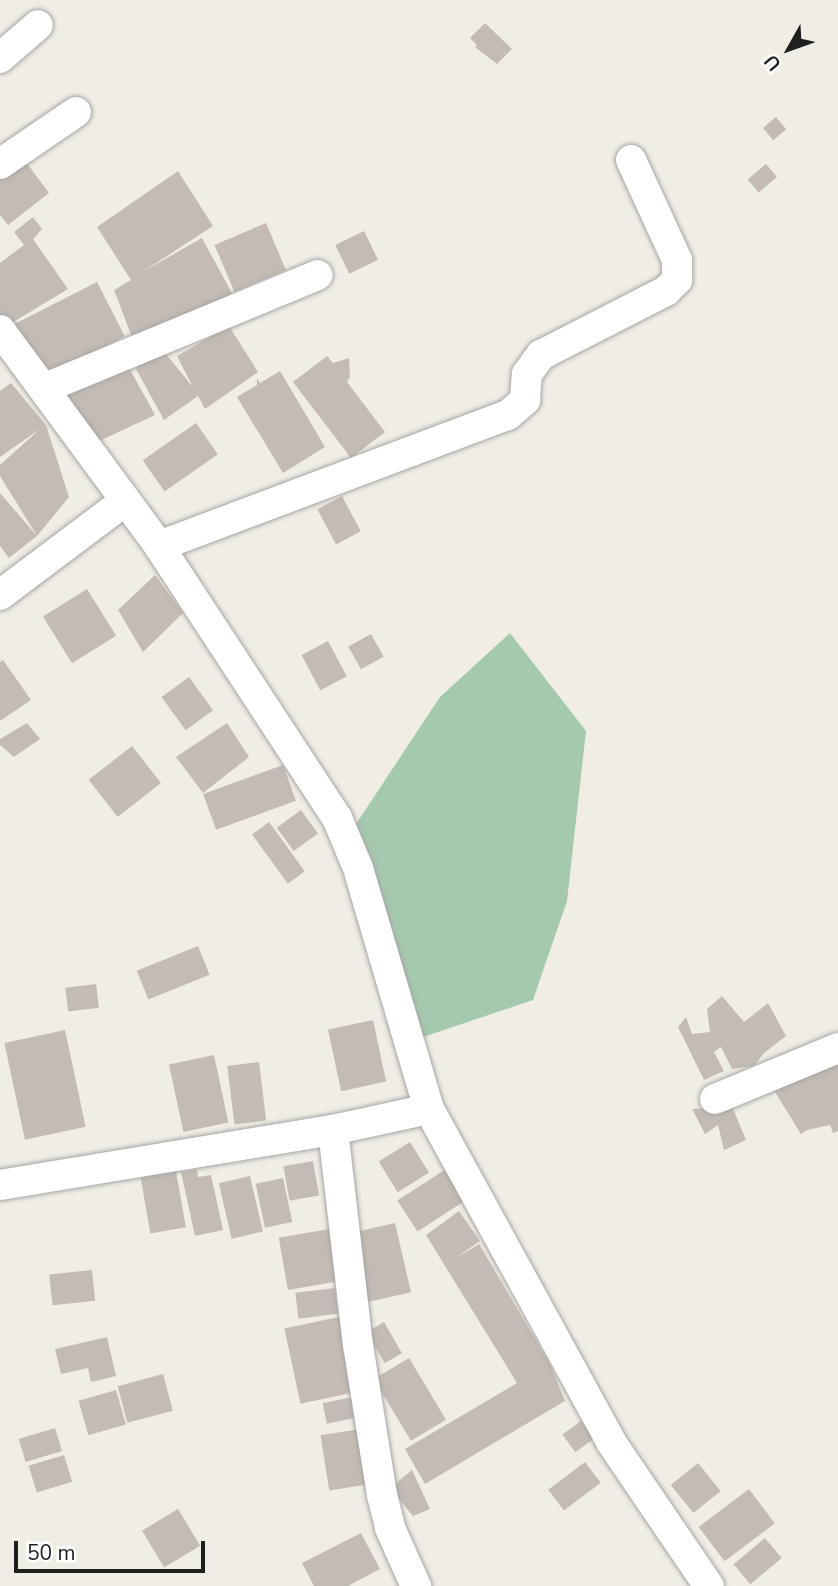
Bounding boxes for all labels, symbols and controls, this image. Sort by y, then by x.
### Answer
north arrow [754,14,824,84]
text: U [758,49,787,76]
scale bar [18,1526,208,1570]
text: 50 m [27,1539,76,1567]

